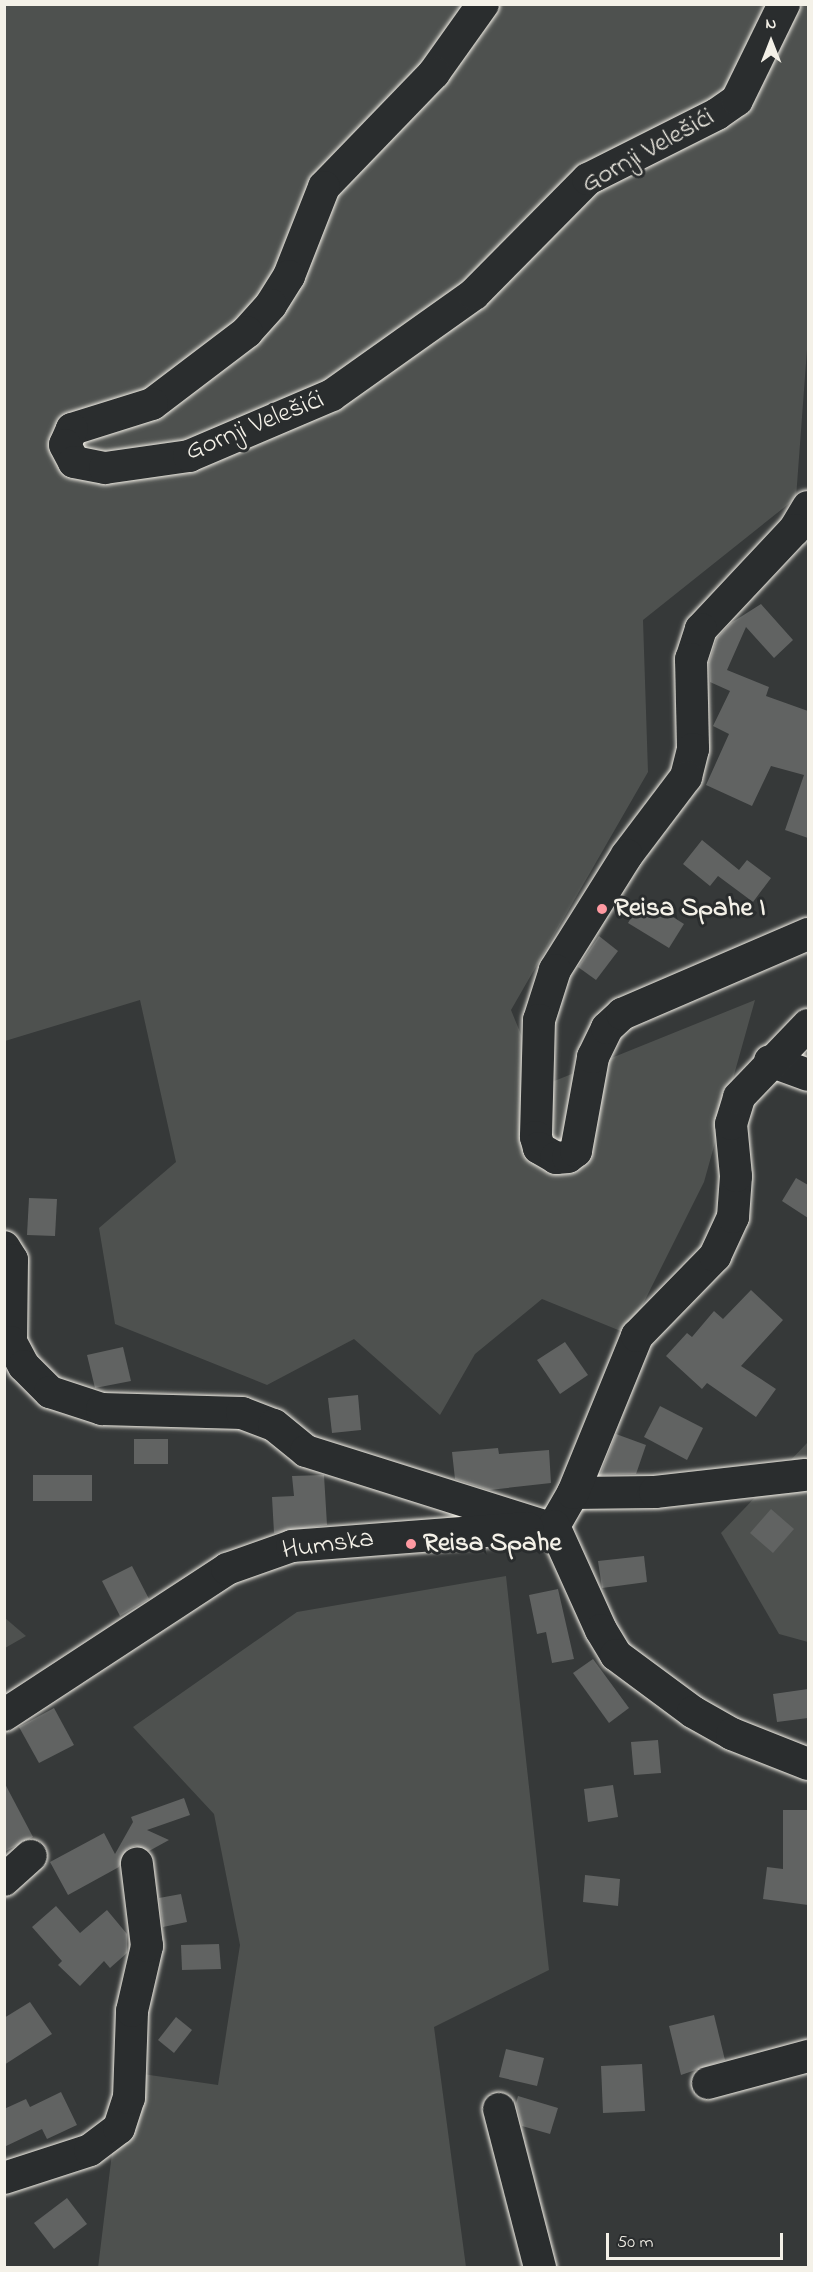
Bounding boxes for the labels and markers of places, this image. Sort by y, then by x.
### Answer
place label: Reisa Spahe I [614,893,766,925]
marker: Reisa Spahe I [595,902,609,916]
place label: Reisa Spahe [423,1528,561,1560]
marker: Reisa Spahe [404,1537,418,1551]

